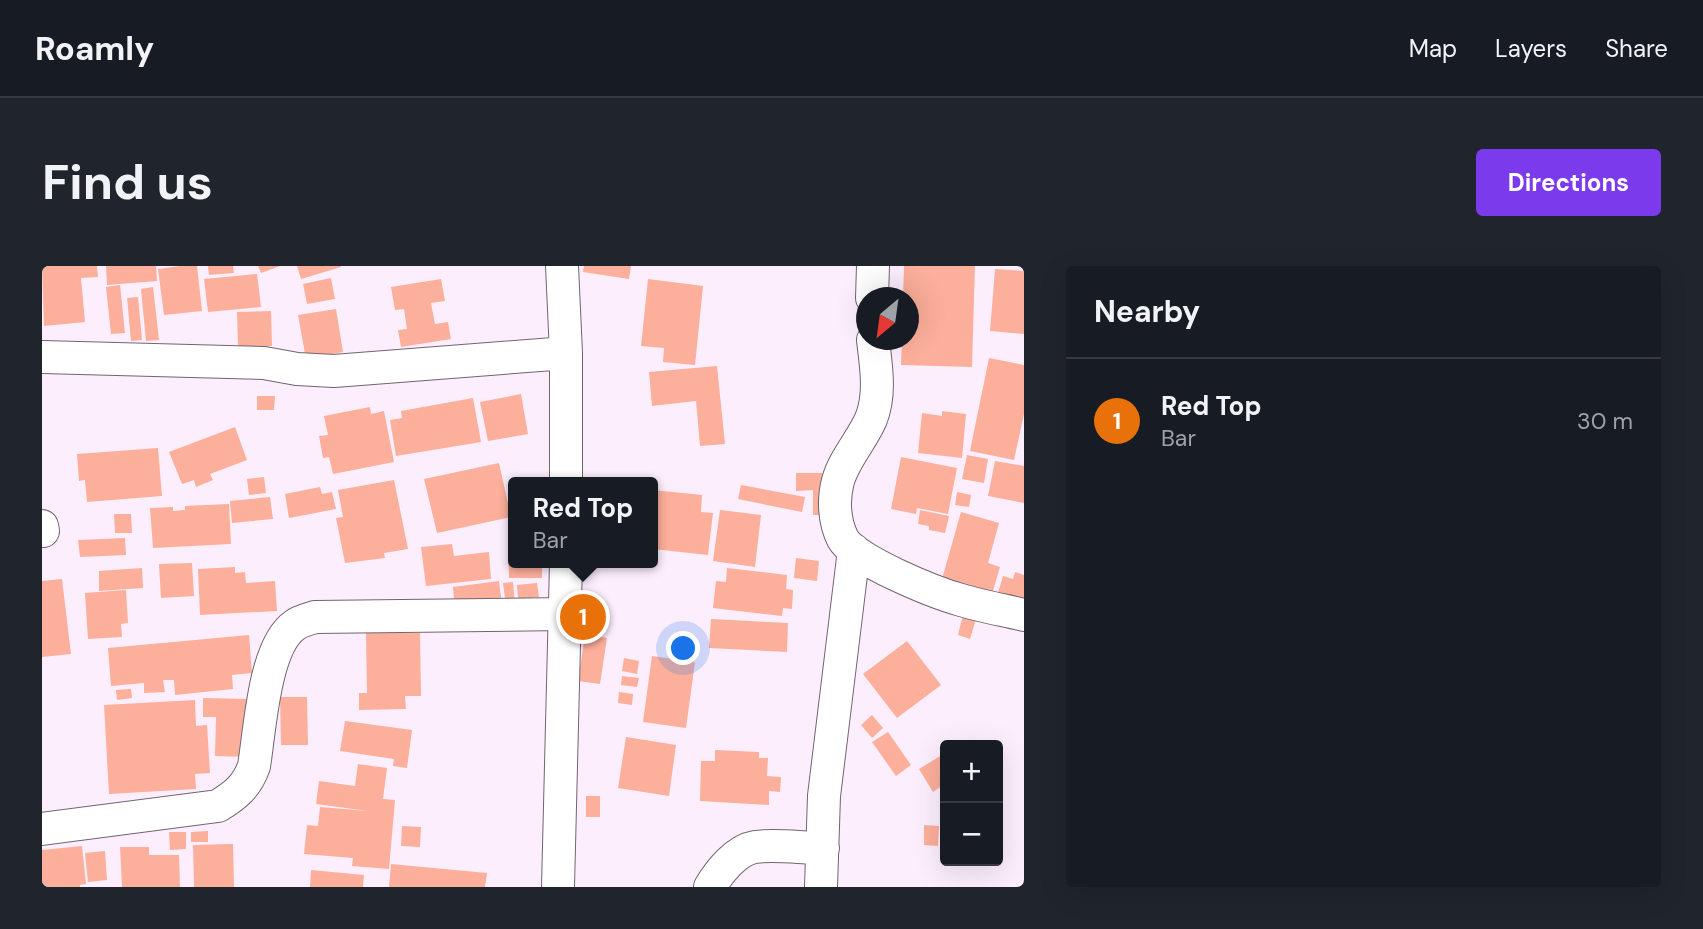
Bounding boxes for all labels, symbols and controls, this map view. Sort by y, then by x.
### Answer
text: Roamly [35,27,154,70]
text: Map [1409,33,1457,64]
text: Layers [1495,33,1567,64]
text: Share [1605,33,1668,64]
button: Directions [1476,149,1661,216]
text: Find us [42,150,213,214]
north arrow [856,287,919,350]
text: Nearby [1094,292,1200,331]
text: Red Top [1161,389,1262,423]
text: 1 [1113,406,1121,436]
text: 30 m [1577,406,1633,436]
text: Bar [1161,423,1196,453]
popup [508,477,658,568]
text: Red Top [533,491,633,525]
text: Bar [533,525,568,555]
pin: 1 [560,591,606,643]
your location [666,631,700,665]
map controls [940,740,1003,866]
button: + [940,740,1003,803]
button: − [940,803,1003,866]

